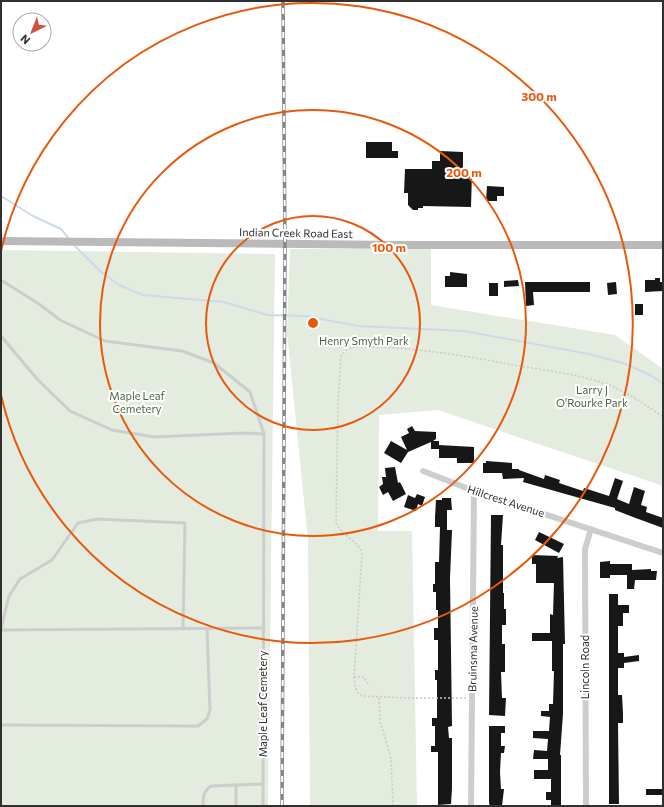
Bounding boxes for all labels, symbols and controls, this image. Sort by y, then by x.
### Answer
north arrow [12,12,52,52]
text: N [17,32,32,47]
text: 300 m [521,89,557,103]
text: 200 m [446,165,482,179]
street label: Indian Creek Road East [239,225,353,240]
text: 100 m [372,240,406,254]
centre of rings [306,316,320,330]
park label: Henry Smyth Park [319,334,409,347]
park label: Larry J O'Rourke Park [556,383,628,409]
park label: Maple Leaf Cemetery [109,389,165,415]
street label: Hillcrest Avenue [466,482,547,519]
street label: Bruinsma Avenue [465,606,480,692]
street label: Lincoln Road [578,635,591,699]
street label: Maple Leaf Cemetery [256,650,269,757]

